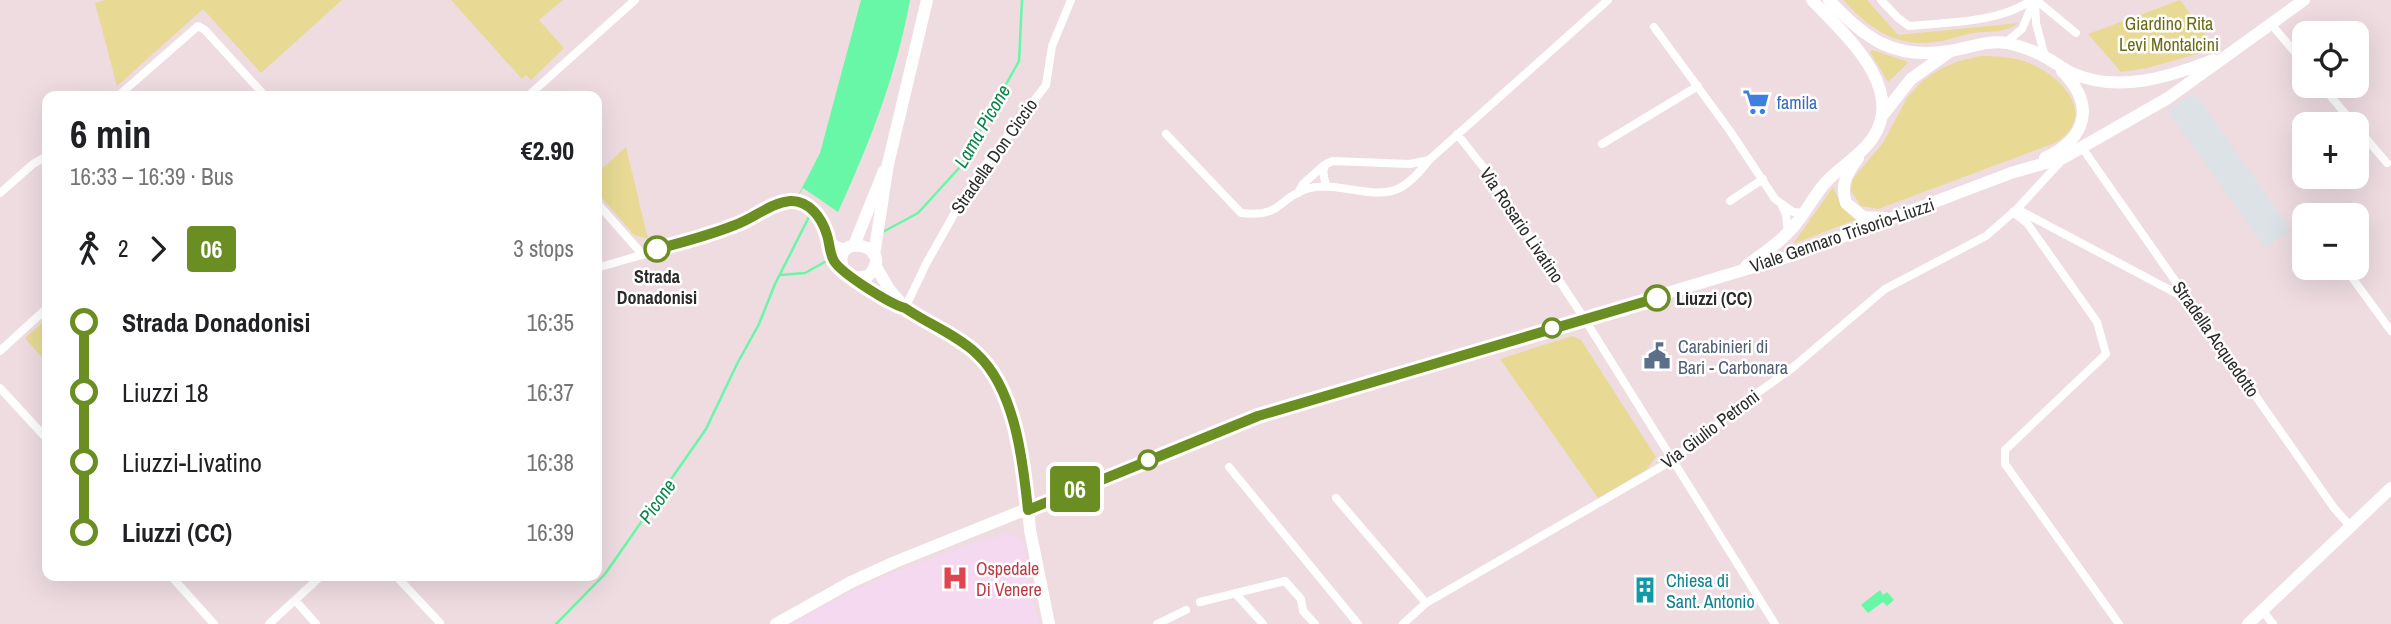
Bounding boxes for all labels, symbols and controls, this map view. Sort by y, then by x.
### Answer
park label: Giardino Rita Levi Montalcini [2119,11,2219,57]
map controls [2292,21,2369,280]
button: locate [2292,21,2369,98]
water label: Lama Picone [948,80,1016,172]
supermarket icon: famila [1741,87,1771,117]
place label: famila [1777,90,1817,115]
street label: Stradella Don Ciccio [945,93,1043,219]
text: 6 min [70,109,151,160]
button: + [2292,112,2369,189]
text: €2.90 [521,133,574,168]
text: 16:33 – 16:39 · Bus [70,161,234,192]
street label: Via Rosario Livatino [1474,162,1570,288]
street label: Viale Gennaro Trisorio-Liuzzi [1746,192,1938,278]
button: − [2292,203,2369,280]
icon: walk [70,230,108,268]
icon: forward [139,230,177,268]
text: 2 [118,233,129,264]
text: 06 [201,233,222,265]
text: 3 stops [513,233,574,264]
marker: Strada Donadonisi [644,236,670,262]
place label: Strada Donadonisi [617,264,697,310]
street label: Stradella Acquedotto [2167,276,2265,402]
marker: Liuzzi (CC) [1644,285,1670,311]
place label: Liuzzi (CC) [1676,286,1752,311]
text: Strada Donadonisi [122,305,310,340]
text: 16:35 [527,307,574,338]
unlabelled marker [1542,318,1562,338]
place label: Carabinieri di Bari - Carbonara [1678,334,1788,380]
public building icon: Carabinieri di Bari - Carbonara [1642,341,1672,371]
text: Liuzzi 18 [122,375,209,410]
text: 16:37 [527,377,574,408]
street label: Via Giulio Petroni [1656,384,1764,474]
text: Liuzzi-Livatino [122,445,262,480]
text: 16:38 [527,447,574,478]
unlabelled marker [1138,450,1158,470]
line badge: 06 [1044,466,1106,512]
text: 06 [1064,473,1086,505]
water label: Picone [632,474,682,528]
text: Liuzzi (CC) [122,515,232,550]
text: 16:39 [527,517,574,548]
place label: Ospedale Di Venere [976,556,1042,602]
hospital icon: Ospedale Di Venere [940,563,970,593]
place label: Chiesa di Sant. Antonio [1666,568,1755,614]
building icon: Chiesa di Sant. Antonio [1630,575,1660,605]

